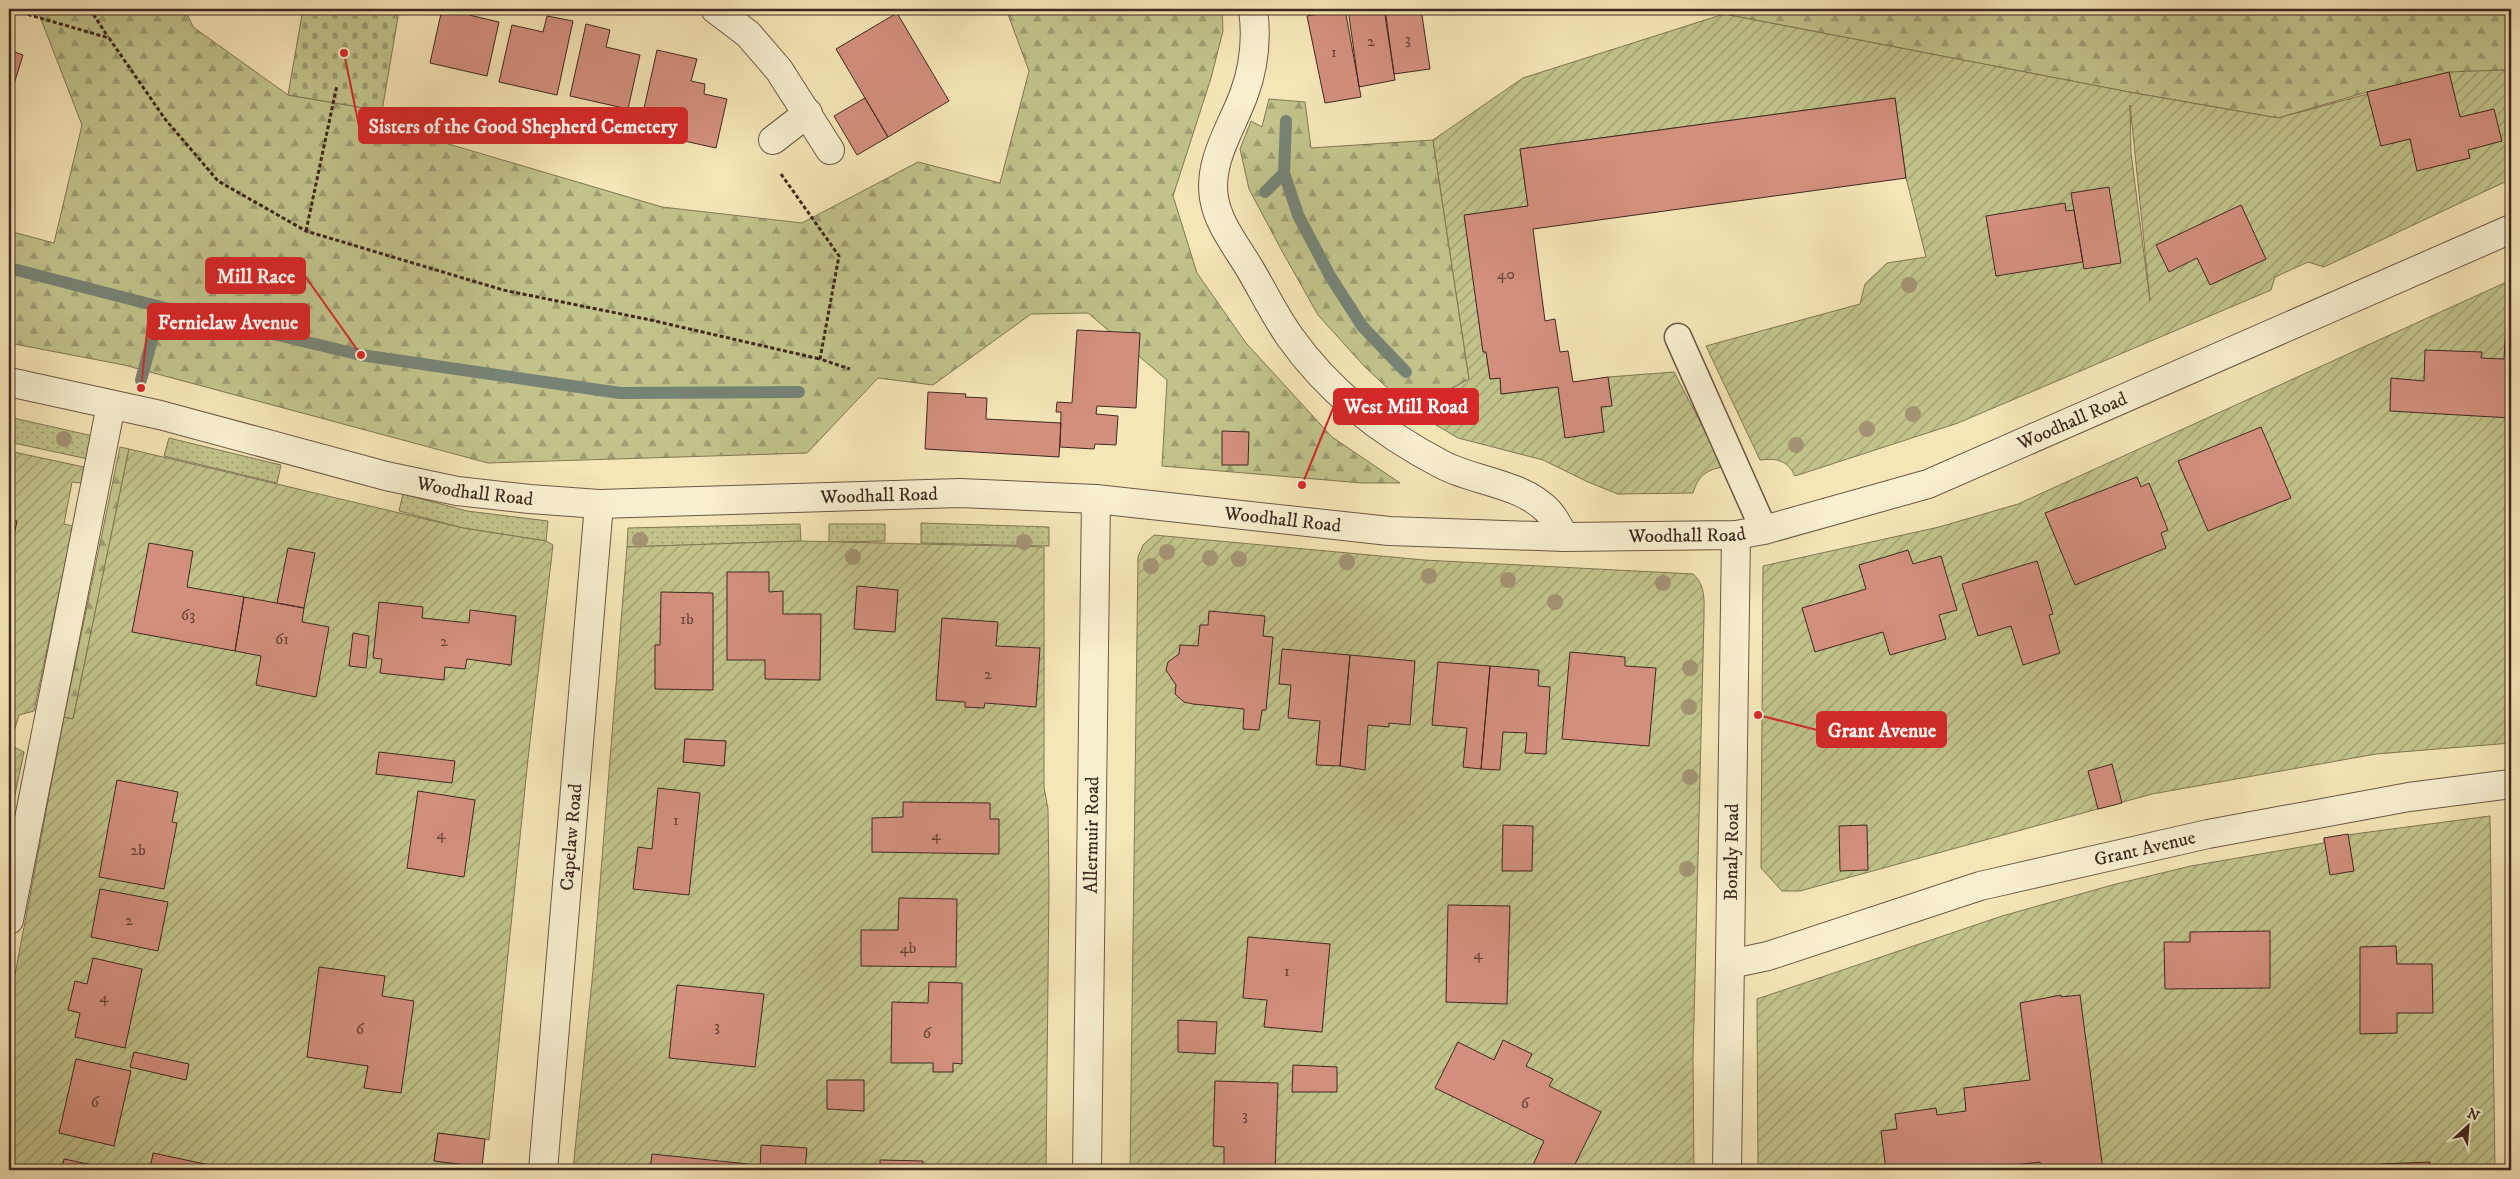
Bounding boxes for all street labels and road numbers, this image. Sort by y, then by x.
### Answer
street label: Woodhall Road [2013,387,2131,455]
street label: Woodhall Road [414,471,535,511]
street label: Woodhall Road [819,482,939,509]
street label: Woodhall Road [1222,501,1343,537]
street label: Woodhall Road [1627,522,1748,548]
street label: Allermuir Road [1079,776,1104,894]
street label: Capelaw Road [555,782,587,892]
street label: Bonaly Road [1719,803,1744,901]
street label: Grant Avenue [2092,826,2198,871]

